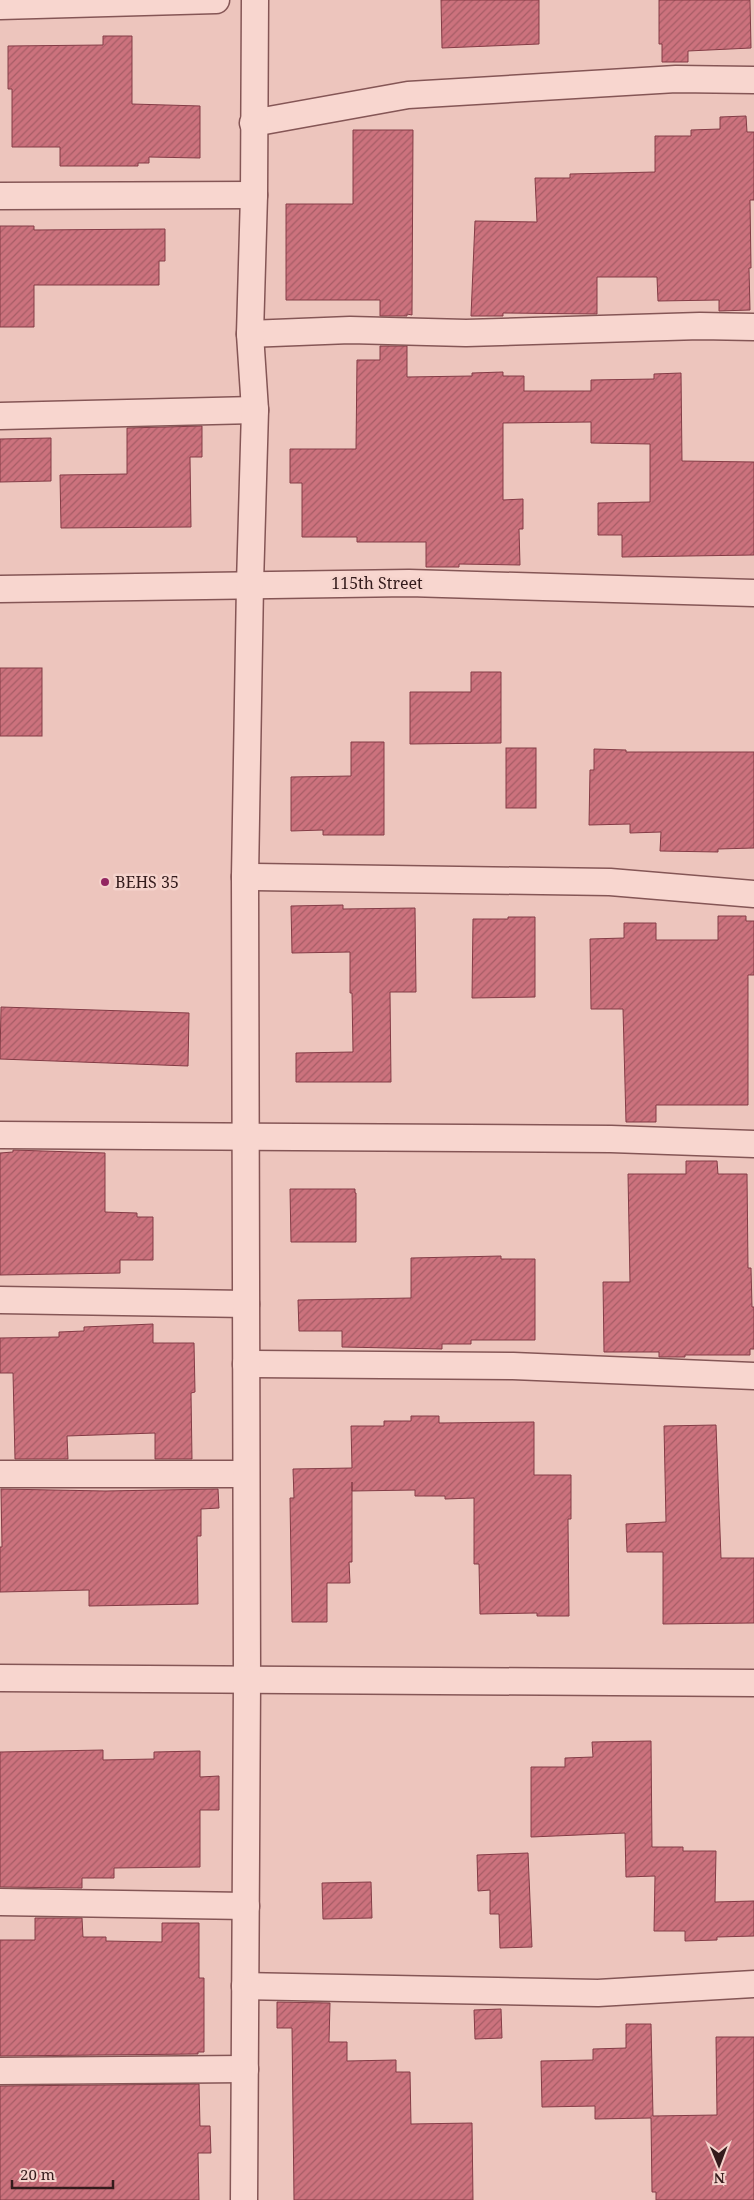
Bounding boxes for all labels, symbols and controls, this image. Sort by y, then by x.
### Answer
street label: 115th Street [331,572,423,594]
place label: BEHS 35 [115,871,179,893]
marker: BEHS 35 [99,876,111,888]
north arrow [694,2140,744,2190]
scale bar [12,2158,114,2190]
text: 20 m [20,2164,55,2184]
text: N [714,2169,725,2188]

